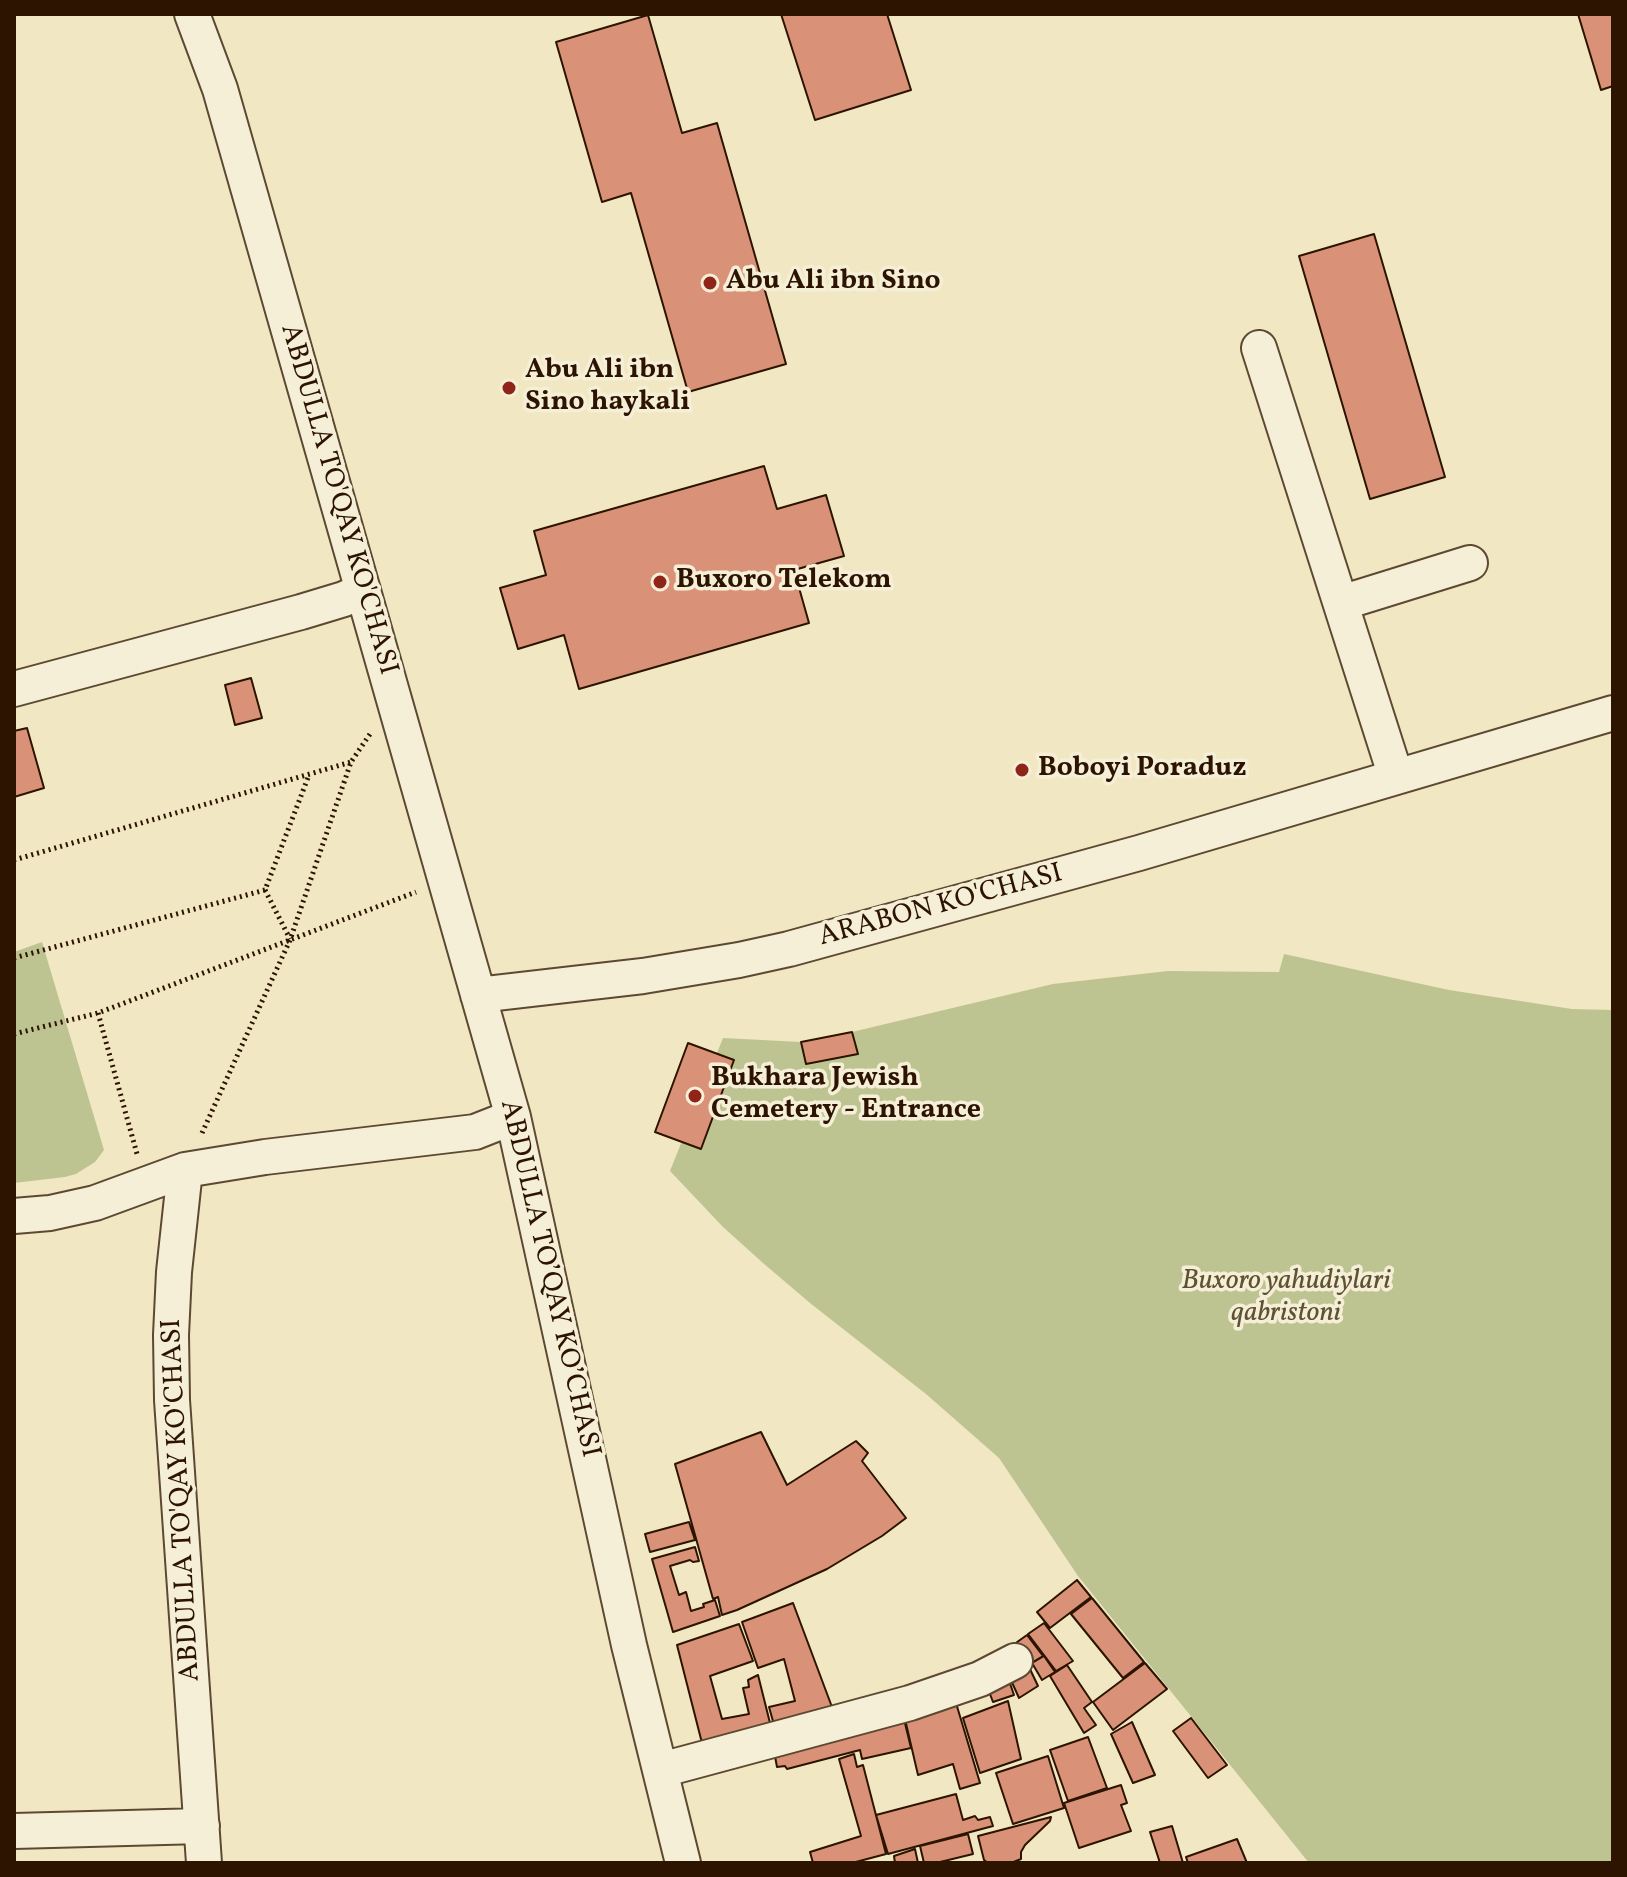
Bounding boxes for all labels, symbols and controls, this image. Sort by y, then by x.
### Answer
place label: Abu Ali ibn Sino [726,266,940,300]
marker: Abu Ali ibn Sino [701,274,719,292]
street label: ABDULLA TO'QAY KO'CHASI [271,321,403,679]
place label: Abu Ali ibn Sino haykali [525,355,690,421]
marker: Abu Ali ibn Sino haykali [500,379,518,397]
place label: Buxoro Telekom [676,565,891,599]
marker: Buxoro Telekom [651,573,669,591]
place label: Boboyi Poraduz [1038,753,1246,787]
marker: Boboyi Poraduz [1013,761,1031,779]
street label: ARABON KO'CHASI [815,858,1067,956]
place label: Bukhara Jewish Cemetery - Entrance [711,1063,981,1129]
marker: Bukhara Jewish Cemetery - Entrance [686,1087,704,1105]
street label: ABDULLA TO’QAY KO’CHASI [490,1097,606,1461]
park label: Buxoro yahudiylari qabristoni [1182,1266,1390,1332]
street label: ABDULLA TO'QAY KO'CHASI [157,1318,209,1682]

